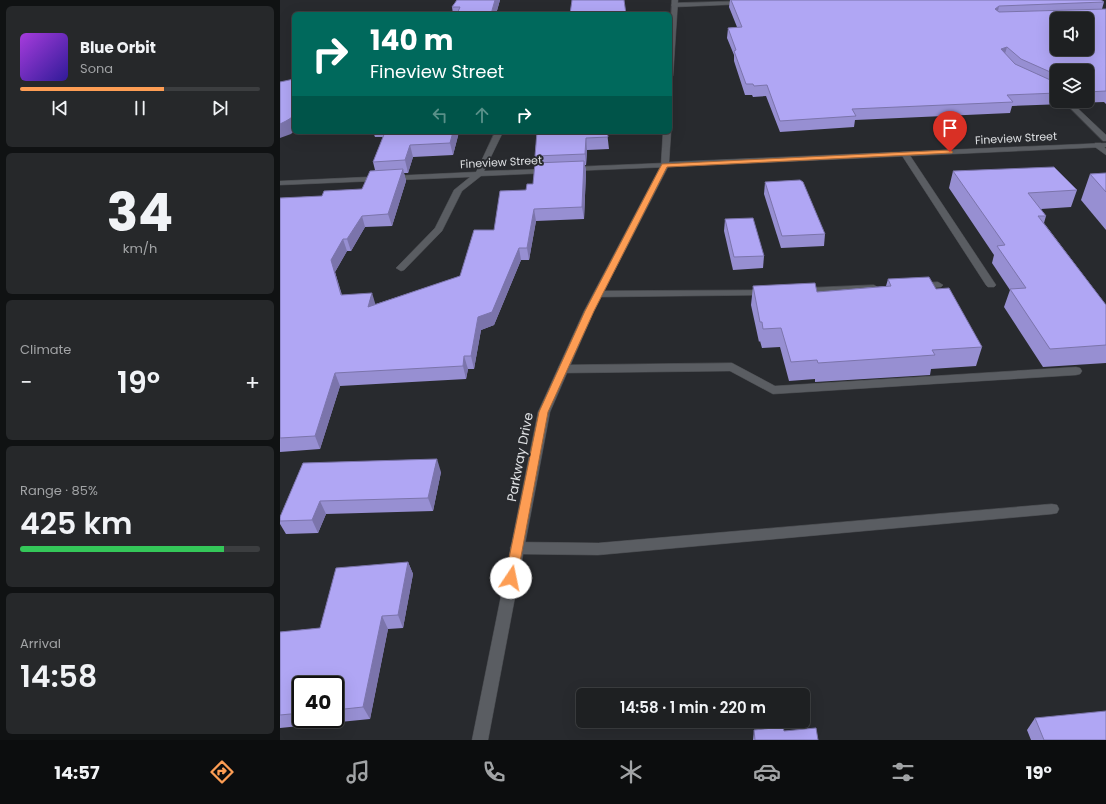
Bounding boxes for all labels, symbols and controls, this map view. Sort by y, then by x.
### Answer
map controls [1050,12,1094,108]
button: sound [1050,12,1094,56]
text: 140 m [370,21,453,60]
icon: right [304,28,356,80]
text: Blue Orbit [80,37,156,58]
text: Sona [80,59,113,78]
text: Fineview Street [370,59,504,84]
button: layers [1050,64,1094,108]
icon: previous [49,97,71,119]
icon: pause [129,97,151,119]
icon: next [209,97,231,119]
icon: left [429,104,451,126]
icon: ahead [471,104,493,126]
icon: right [513,104,535,126]
pin [933,111,967,152]
icon: arrive [939,117,961,139]
street label: Fineview Street [975,128,1057,148]
street label: Fineview Street [460,152,542,172]
text: 34 [107,176,173,249]
text: km/h [123,239,157,258]
text: Climate [20,340,71,359]
text: 19° [117,361,160,404]
text: − [20,367,32,398]
text: + [245,367,260,398]
street label: Parkway Drive [502,411,538,503]
text: Range · 85% [20,481,98,500]
text: 425 km [20,502,132,545]
position arrow [490,557,532,599]
text: Arrival [20,634,61,653]
text: 14:58 [20,655,97,698]
speed limit sign: 40 [292,676,344,728]
text: 14:58 · 1 min · 220 m [620,697,766,718]
icon: directions [208,758,236,786]
icon: music [344,758,372,786]
icon: phone [480,758,508,786]
icon: climate [617,758,645,786]
icon: car [753,758,781,786]
icon: filters [889,758,917,786]
text: 14:57 [54,760,100,785]
text: 19° [1026,760,1052,785]

